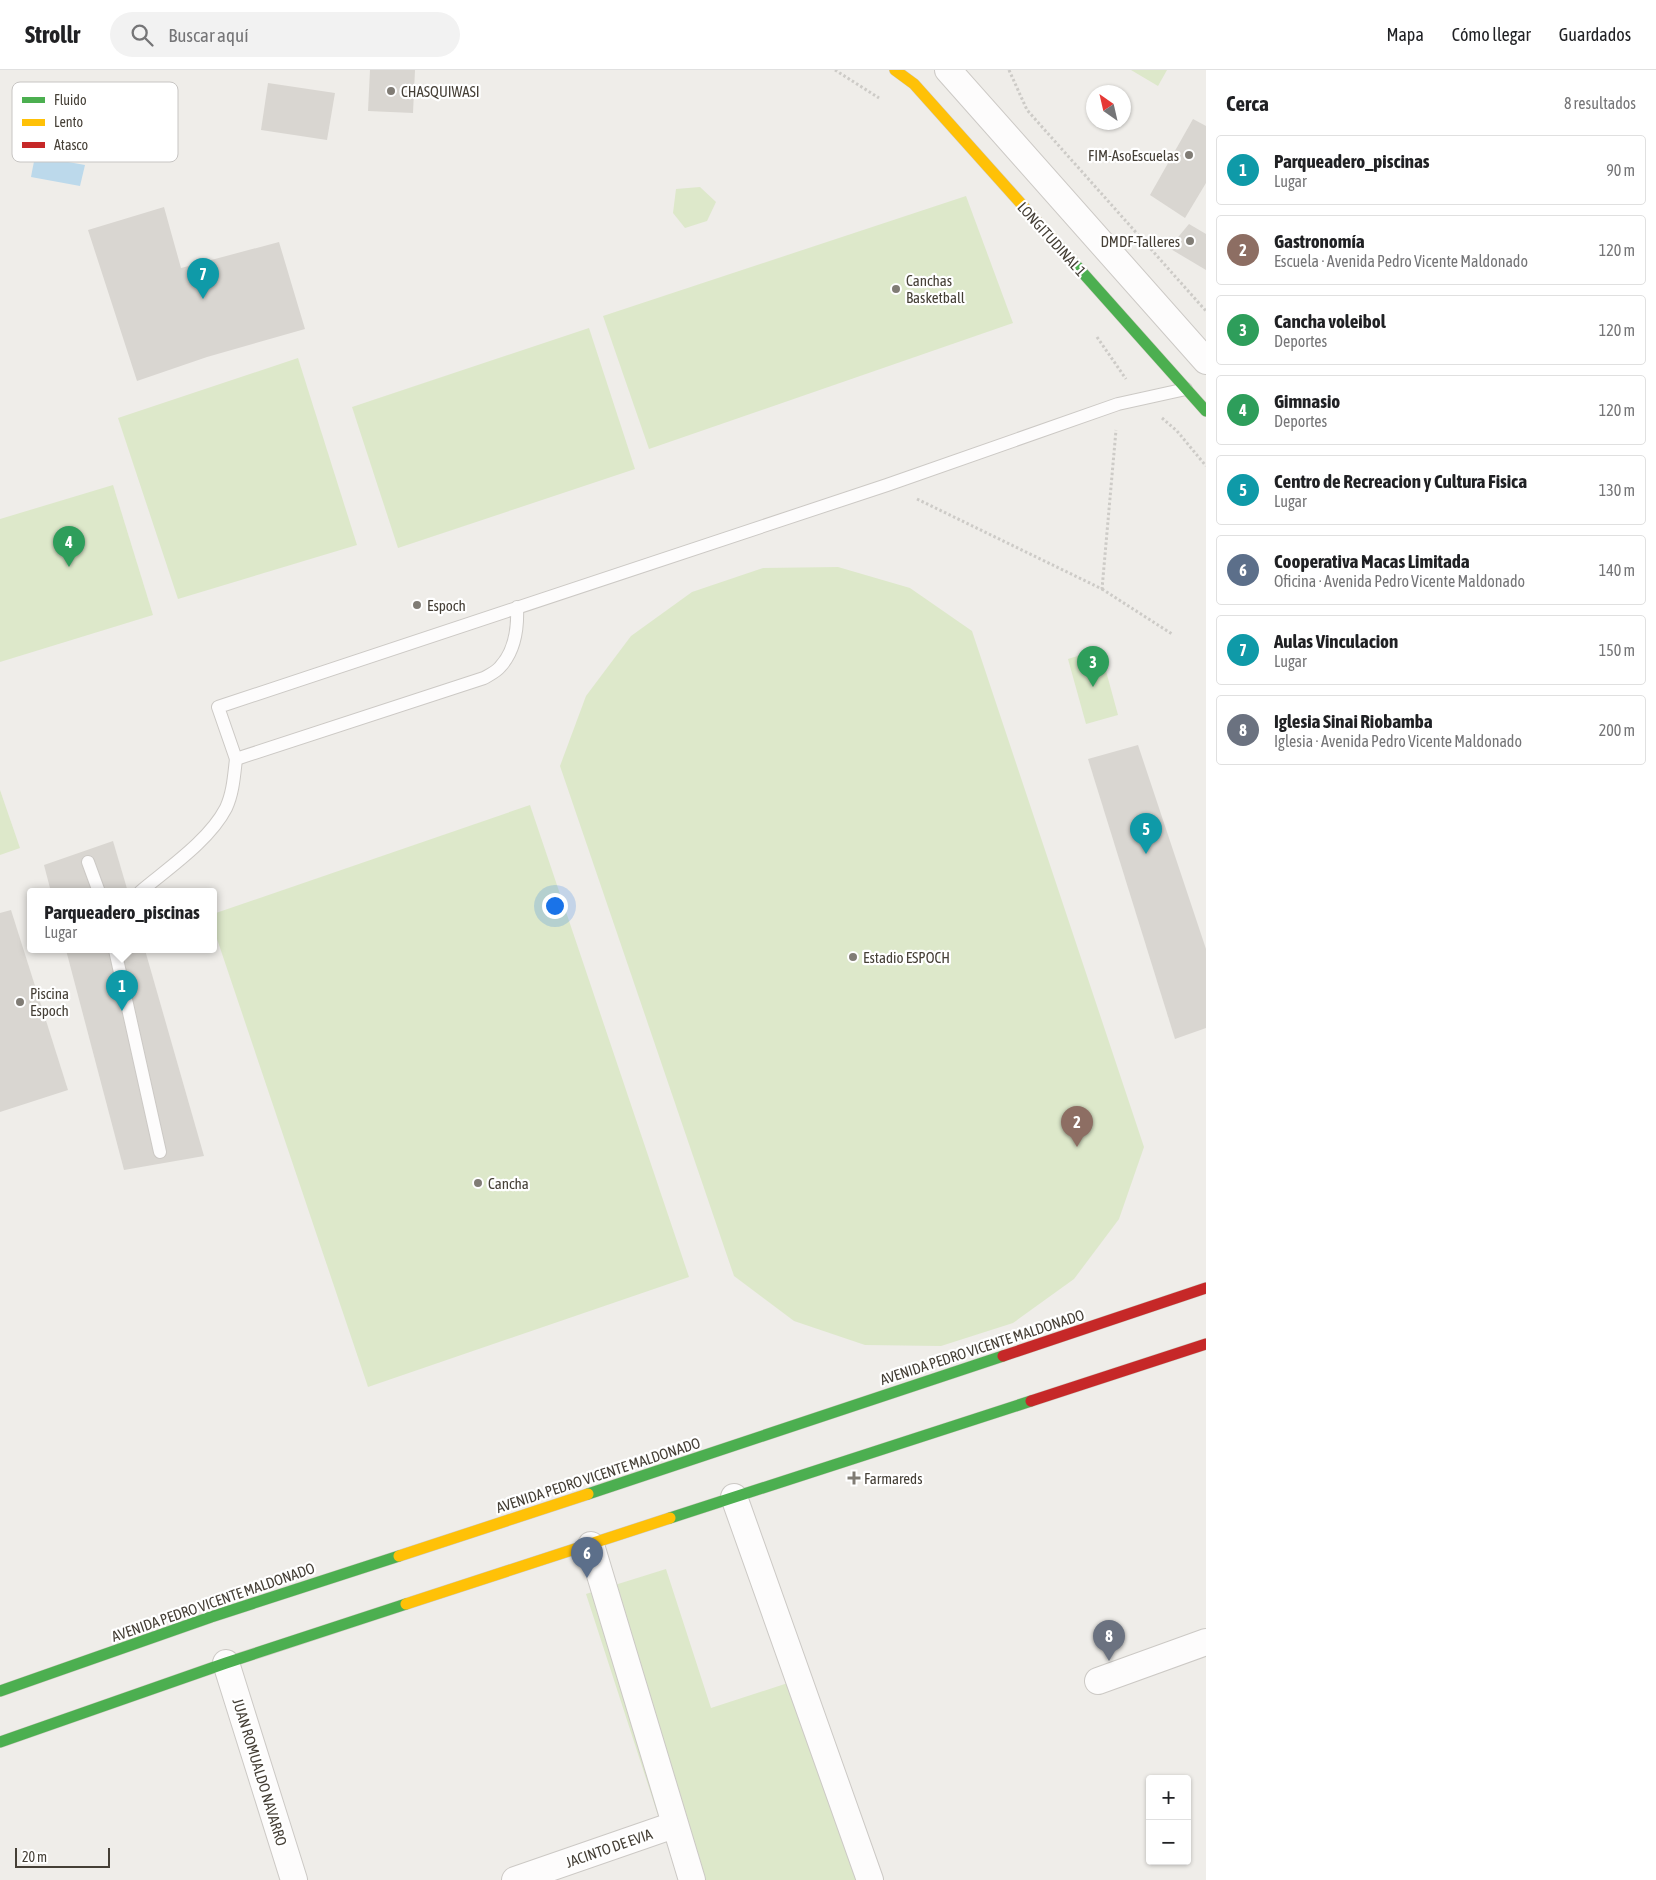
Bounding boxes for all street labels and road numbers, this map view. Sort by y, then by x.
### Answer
street label: LONGITUDINAL 1 [1014,199,1090,279]
street label: AVENIDA PEDRO VICENTE MALDONADO [878,1306,1086,1388]
street label: AVENIDA PEDRO VICENTE MALDONADO [494,1434,702,1516]
street label: AVENIDA PEDRO VICENTE MALDONADO [109,1559,317,1645]
street label: JUAN ROMUALDO NAVARRO [229,1696,291,1848]
street label: JACINTO DE EVIA [563,1825,655,1871]

